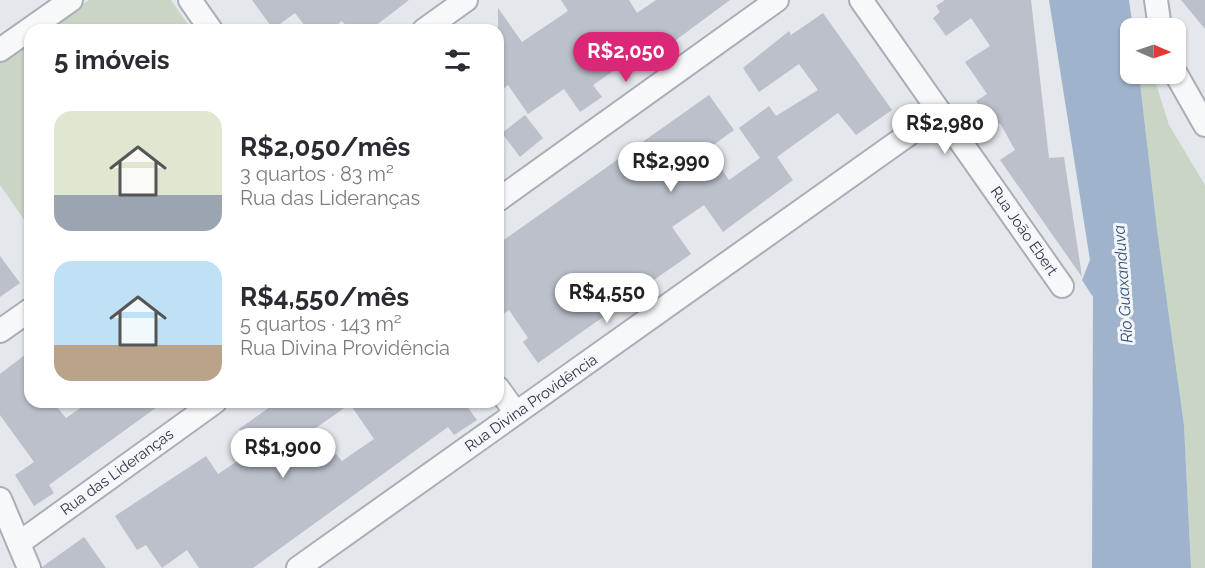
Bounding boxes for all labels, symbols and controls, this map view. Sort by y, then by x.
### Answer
north arrow [1120,18,1186,84]
map controls [1120,18,1186,84]
pin: R$2,050 [571,32,681,83]
text: R$2,050 [587,39,665,63]
icon: filters [441,44,474,77]
text: 5 imóveis [54,45,170,75]
pin: R$2,980 [890,104,1000,155]
text: R$2,980 [906,111,984,135]
text: R$2,050/mês [240,132,410,162]
icon: home [102,135,174,207]
pin: R$2,990 [616,142,726,193]
text: R$2,990 [632,149,710,173]
text: 3 quartos · 83 m² [240,162,394,186]
street label: Rua João Ebert [987,183,1061,279]
text: Rua das Lideranças [240,186,420,210]
water label: Rio Guaxanduva [1109,224,1137,344]
pin: R$4,550 [552,273,662,324]
text: R$4,550 [569,280,645,304]
text: R$4,550/mês [240,282,409,312]
icon: home [102,285,174,357]
text: 5 quartos · 143 m² [240,312,402,336]
text: Rua Divina Providência [240,336,450,360]
street label: Rua Divina Providência [461,350,601,456]
street label: Rua das Lideranças [57,425,177,519]
pin: R$1,900 [228,428,338,479]
text: R$1,900 [245,435,321,459]

